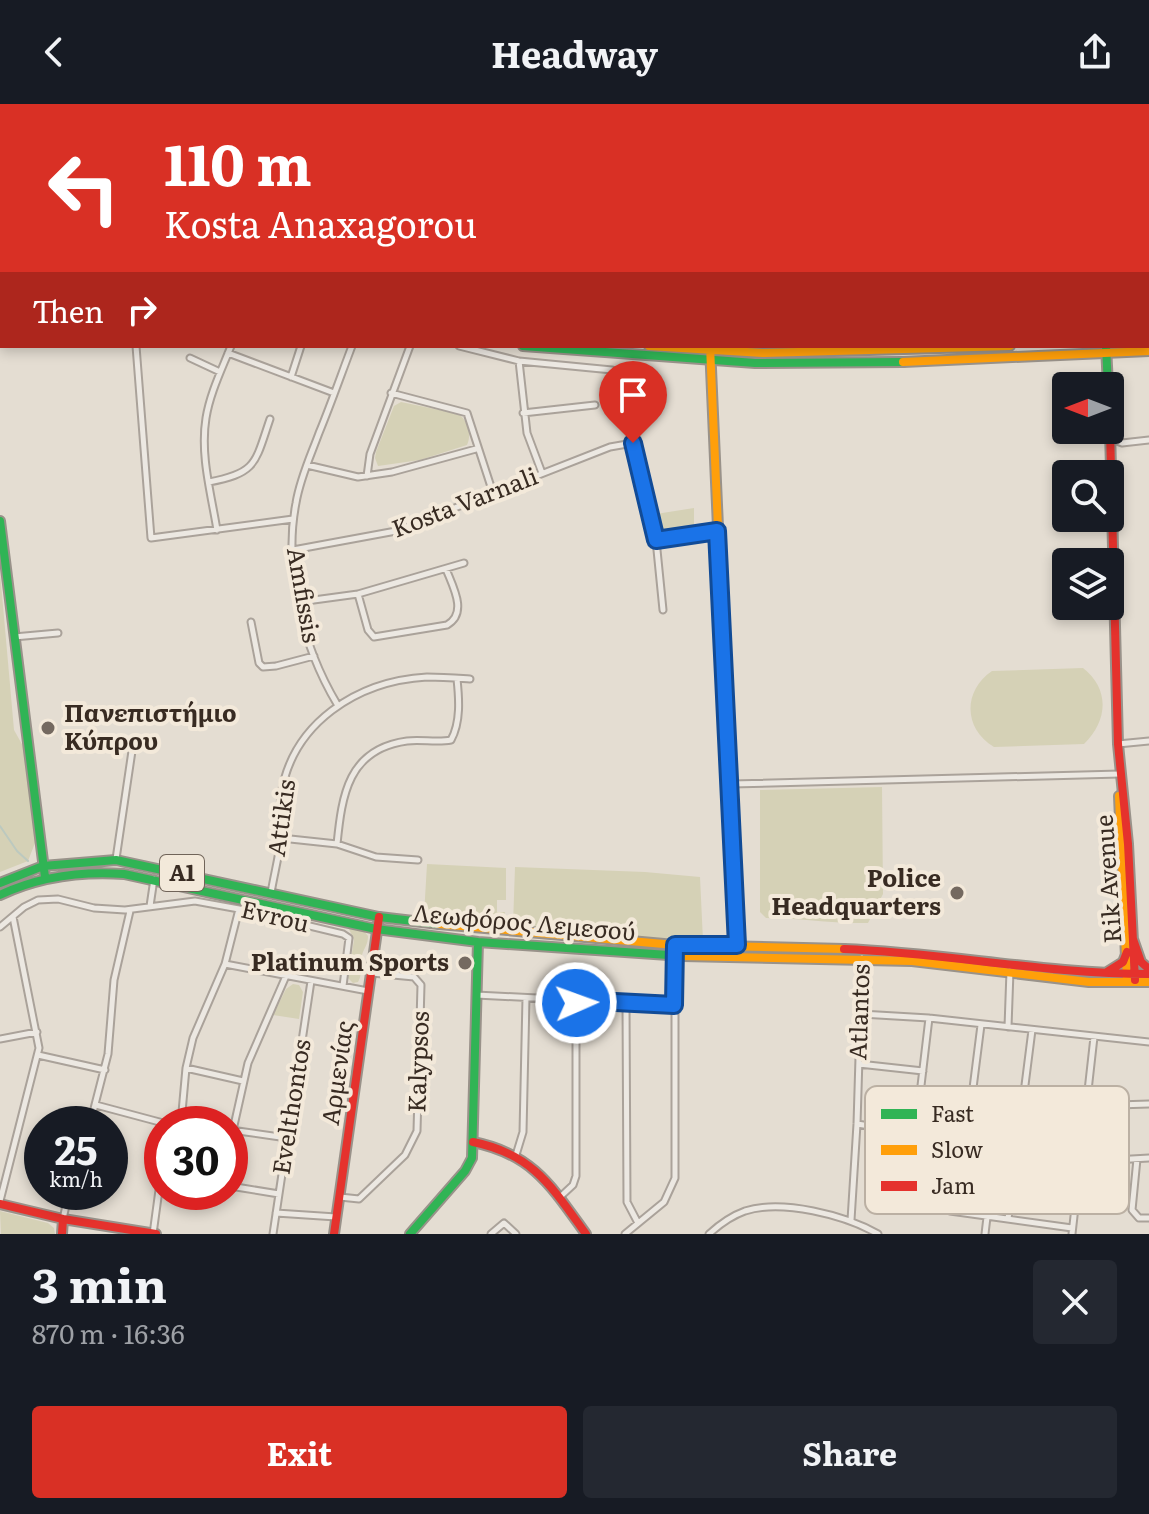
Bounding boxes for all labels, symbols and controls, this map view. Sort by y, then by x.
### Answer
text: Headway [491,26,658,79]
icon: back [32,30,76,74]
icon: share [1073,30,1117,74]
text: 110 m [164,120,312,203]
icon: left [32,136,136,240]
text: Kosta Anaxagorou [164,196,477,249]
text: Then [32,288,104,332]
icon: right [120,288,164,332]
pin [599,361,667,443]
north arrow [1052,372,1124,444]
map controls [1052,372,1124,620]
icon: arrive [611,373,655,417]
street label: Kosta Varnali [386,457,542,545]
button: search [1052,460,1124,532]
street label: Amfissis [280,544,331,645]
button: layers [1052,548,1124,620]
place label: Πανεπιστήμιο Κύπρου [64,694,237,757]
marker: Πανεπιστήμιο Κύπρου [39,719,57,737]
street label: Attikis [257,777,302,858]
street label: Rik Avenue [1085,814,1128,945]
road number: A1 [160,855,204,891]
place label: Police Headquarters [771,859,941,922]
marker: Police Headquarters [948,884,966,902]
street label: Evrou [238,890,313,939]
street label: Λεωφόρος Λεμεσού [411,893,637,948]
place label: Platinum Sports [251,943,449,978]
marker: Platinum Sports [456,954,474,972]
position arrow [534,961,618,1045]
street label: Atlantos [838,963,877,1061]
street label: Kalypsos [397,1010,436,1113]
street label: Αρμενίας [311,1018,360,1127]
street label: Evelthontos [262,1036,318,1177]
legend [865,1086,1129,1214]
text: Fast [931,1096,974,1129]
speed limit sign: 30 [144,1106,248,1210]
text: 25 [54,1118,98,1177]
text: Slow [931,1132,983,1165]
text: km/h [49,1163,103,1193]
text: Jam [931,1168,975,1201]
text: 3 min [32,1247,167,1318]
button: close [1033,1260,1117,1344]
text: 870 m · 16:36 [32,1313,185,1352]
button: Exit [32,1406,567,1498]
button: Share [583,1406,1117,1498]

